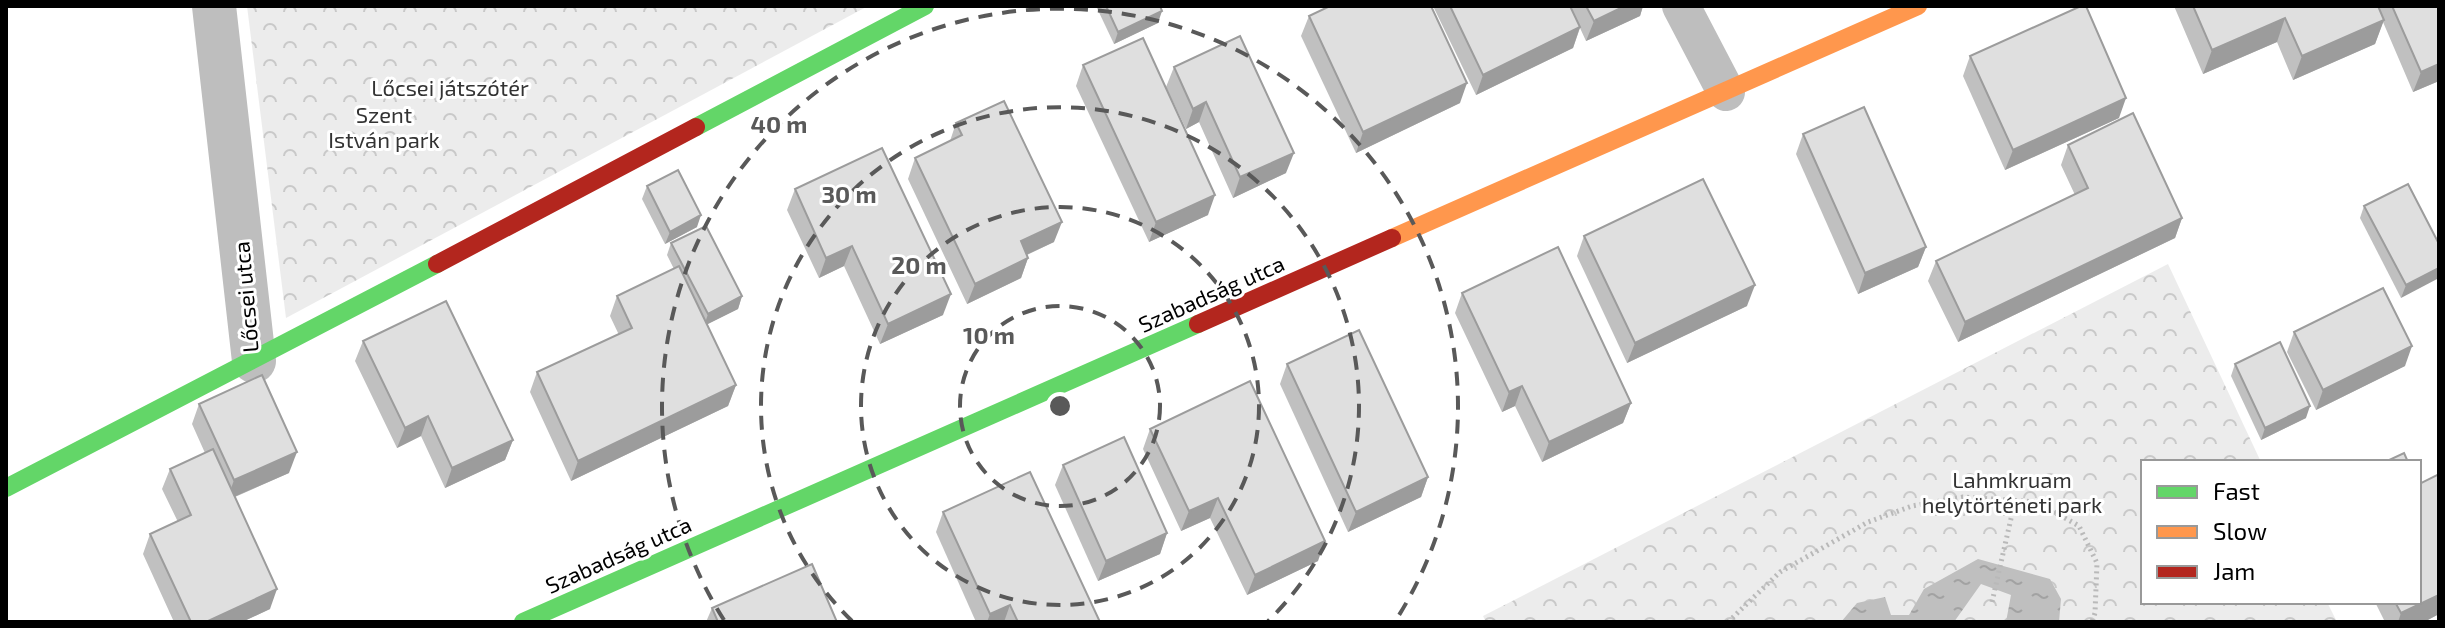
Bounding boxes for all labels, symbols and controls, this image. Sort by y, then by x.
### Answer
park label: Lőcsei játszótér [371,74,529,101]
park label: Szent István park [328,101,440,152]
text: 40 m [751,109,807,138]
text: 30 m [821,179,877,208]
street label: Lőcsei utca [227,240,263,354]
street label: Szabadság utca [1134,249,1288,337]
text: 20 m [891,250,947,279]
text: 10 m [963,320,1015,349]
centre of rings [1046,392,1074,420]
legend [2141,460,2421,604]
park label: Lahmkruam helytörténeti park [1922,466,2102,517]
text: Fast [2213,476,2260,505]
street label: Szabadság utca [541,510,695,598]
text: Slow [2213,516,2267,545]
text: Jam [2213,556,2255,585]

